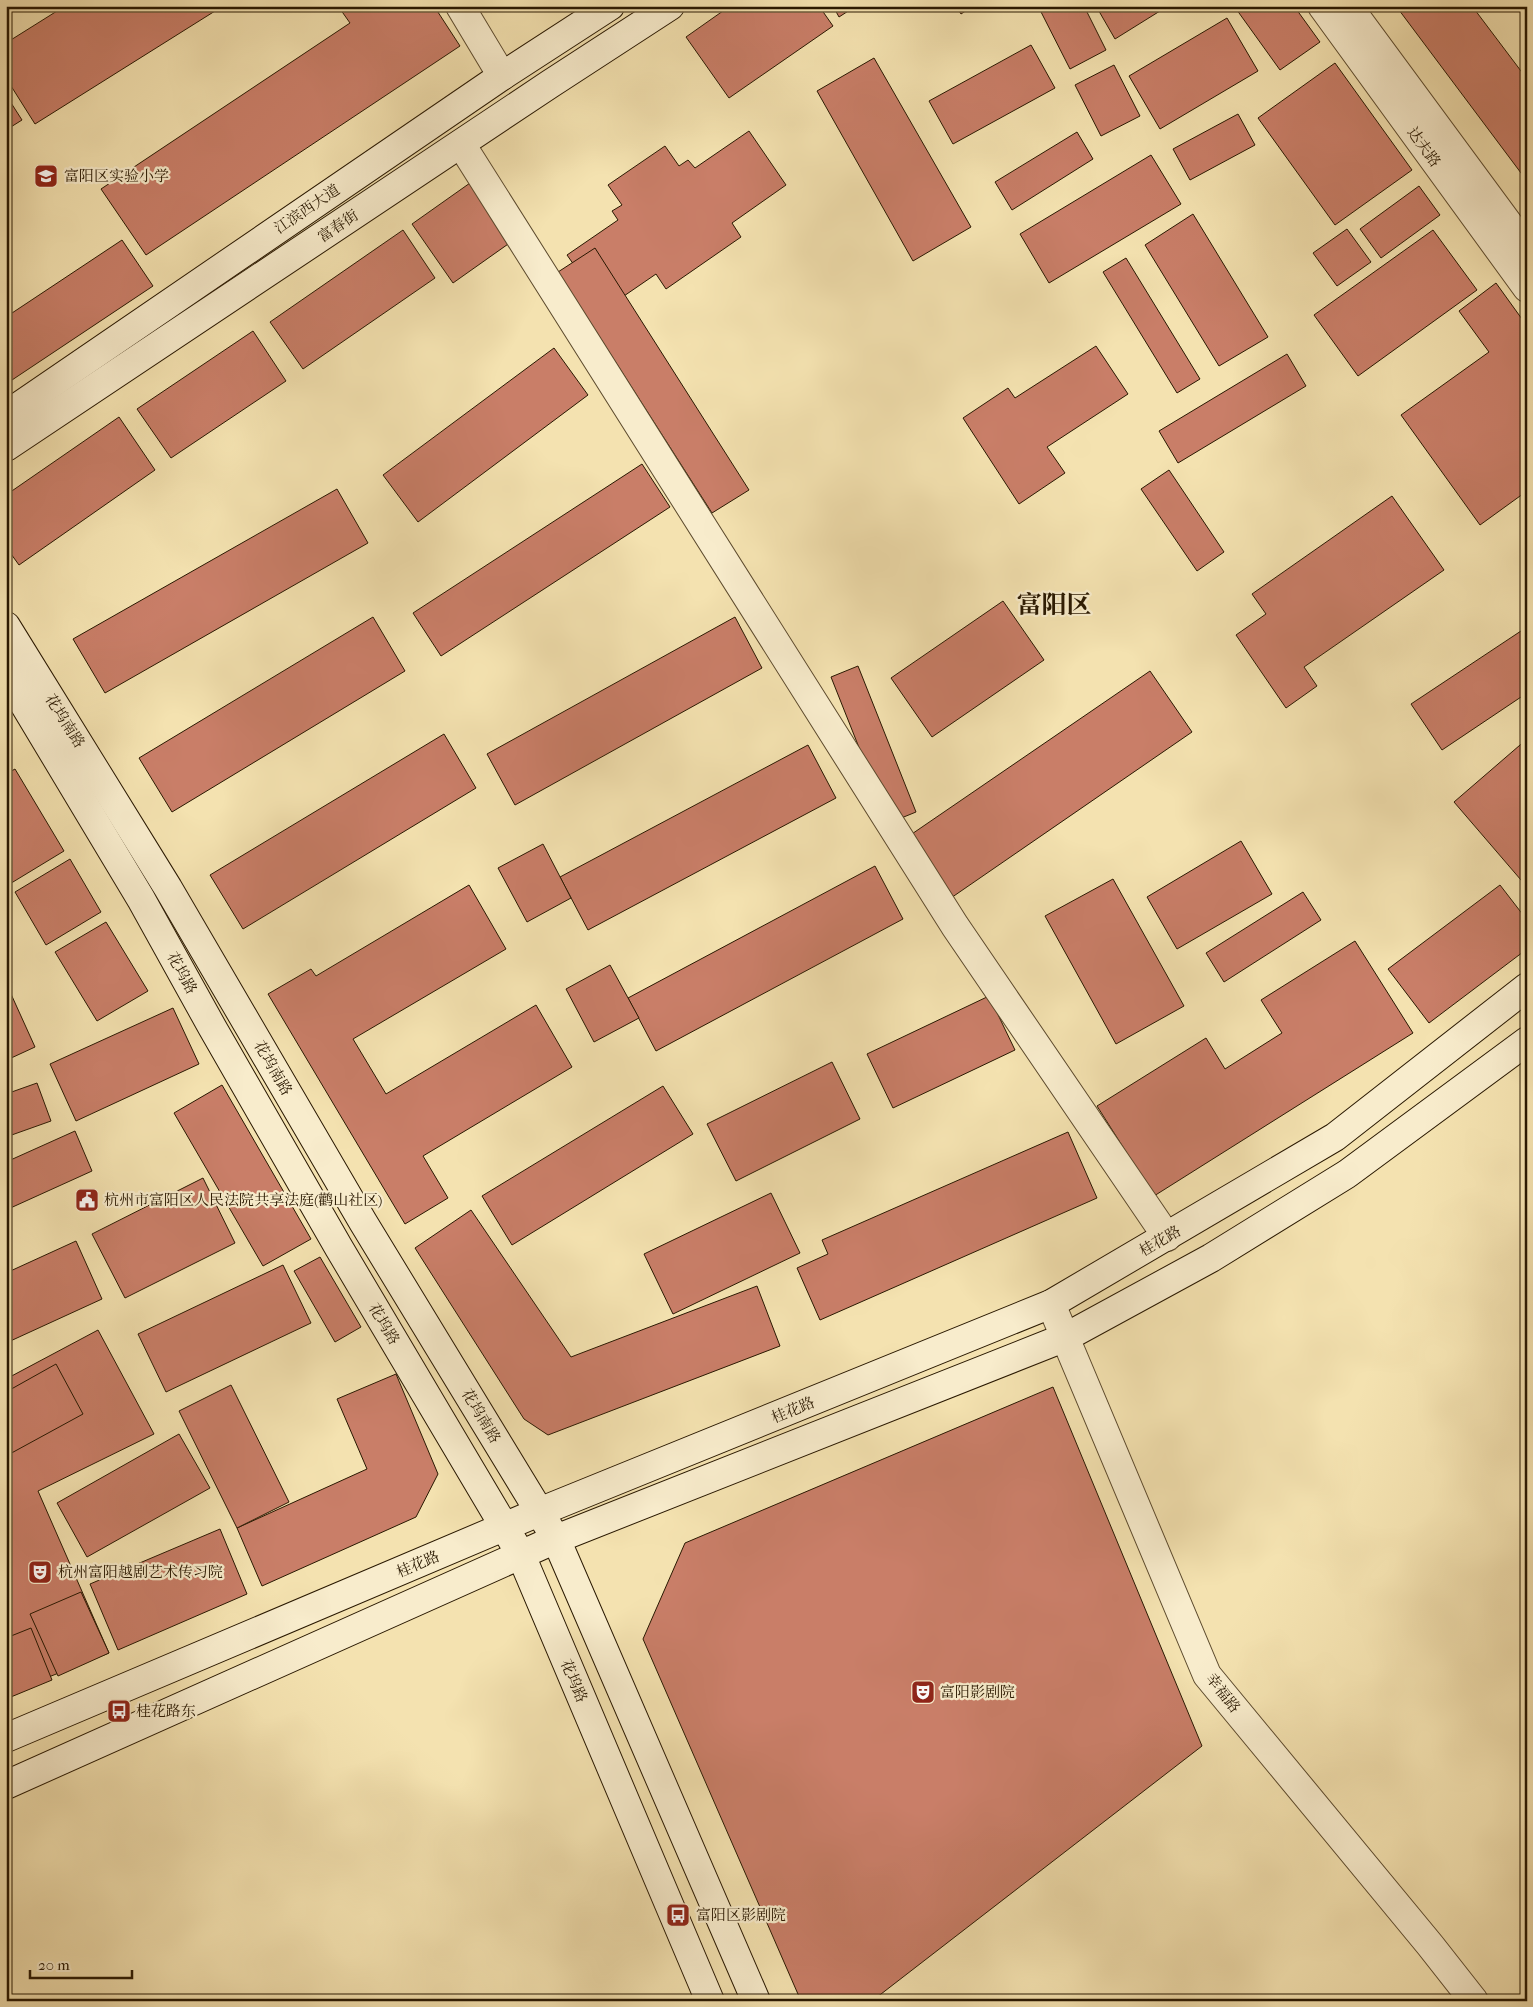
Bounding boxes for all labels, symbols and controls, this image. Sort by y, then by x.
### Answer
street label: 达夫路 [1403,124,1445,170]
school or university icon: 富阳区实验小学 [33,163,59,189]
place label: 富阳区实验小学 [64,167,169,185]
street label: 江滨西大道 [271,181,343,237]
street label: 富春街 [314,206,362,246]
district label: 富阳区 [1016,590,1092,619]
street label: 花坞南路 [41,691,89,751]
street label: 花坞路 [163,949,201,997]
street label: 花坞南路 [250,1038,296,1098]
public building icon: 杭州市富阳区人民法院共享法庭(鹳山社区) [74,1187,100,1213]
place label: 杭州市富阳区人民法院共享法庭(鹳山社区) [104,1191,382,1209]
street label: 桂花路 [1136,1222,1184,1260]
street label: 花坞路 [365,1300,403,1348]
street label: 花坞南路 [458,1386,504,1446]
street label: 桂花路 [769,1393,817,1427]
street label: 桂花路 [394,1547,442,1581]
theatre icon: 杭州富阳越剧艺术传习院 [27,1559,53,1585]
place label: 杭州富阳越剧艺术传习院 [58,1563,223,1581]
street label: 花坞路 [557,1657,591,1705]
street label: 幸福路 [1202,1670,1244,1716]
theatre icon: 富阳影剧院 [910,1679,936,1705]
place label: 富阳影剧院 [940,1683,1015,1701]
bus stop icon: 桂花路东 [106,1698,132,1724]
place label: 桂花路东 [136,1702,196,1720]
bus stop icon: 富阳区影剧院 [665,1902,691,1928]
place label: 富阳区影剧院 [696,1906,786,1924]
scale bar [30,1947,132,1979]
text: 20 m [38,1956,70,1974]

